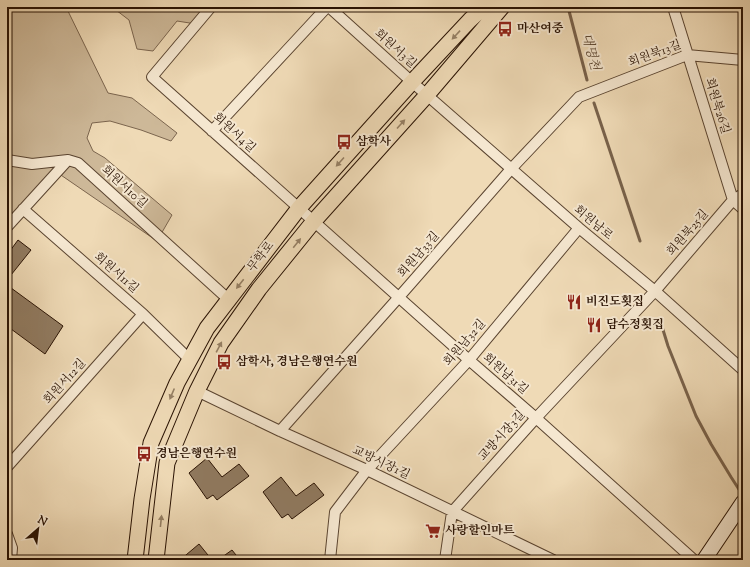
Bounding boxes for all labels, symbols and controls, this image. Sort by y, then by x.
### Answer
bus stop icon: 마산여중 [496,20,514,38]
place label: 마산여중 [517,20,564,38]
street label: 회원서3길 [370,25,420,73]
one-way arrow [451,30,461,40]
water label: 대명천 [576,31,604,74]
street label: 회원북13길 [626,36,684,72]
street label: 회원북26길 [700,76,734,136]
street label: 회원서4길 [208,109,260,157]
one-way arrow [396,119,405,129]
bus stop icon: 삼학사 [335,133,353,151]
place label: 삼학사 [356,133,391,151]
one-way arrow [336,157,345,167]
street label: 회원서10길 [97,161,151,213]
street label: 회원남로 [569,201,617,245]
street label: 회원북25길 [663,206,713,260]
street label: 회원남33길 [394,228,444,282]
street label: 무학로 [243,237,279,276]
one-way arrow [292,237,301,248]
street label: 회원서11길 [90,248,142,298]
one-way arrow [236,278,245,289]
restaurant icon: 비진도횟집 [565,293,583,311]
place label: 비진도횟집 [586,293,644,311]
street label: 회원남32길 [440,316,490,370]
restaurant icon: 담수정횟집 [585,316,603,334]
place label: 담수정횟집 [606,316,664,334]
one-way arrow [216,341,222,353]
street label: 회원남31길 [478,349,532,399]
bus stop icon: 삼학사, 경남은행연수원 [215,353,233,371]
place label: 삼학사, 경남은행연수원 [236,353,357,371]
street label: 회원서12길 [40,355,90,409]
one-way arrow [169,388,175,400]
street label: 교방시장3길 [474,407,530,465]
street label: 교방시장1길 [349,442,413,484]
bus stop icon: 경남은행연수원 [135,445,153,463]
place label: 경남은행연수원 [156,445,237,463]
north arrow [18,509,58,549]
text: N [34,511,50,530]
one-way arrow [158,515,164,527]
supermarket icon: 사랑할인마트 [424,522,442,540]
place label: 사랑할인마트 [445,522,515,540]

